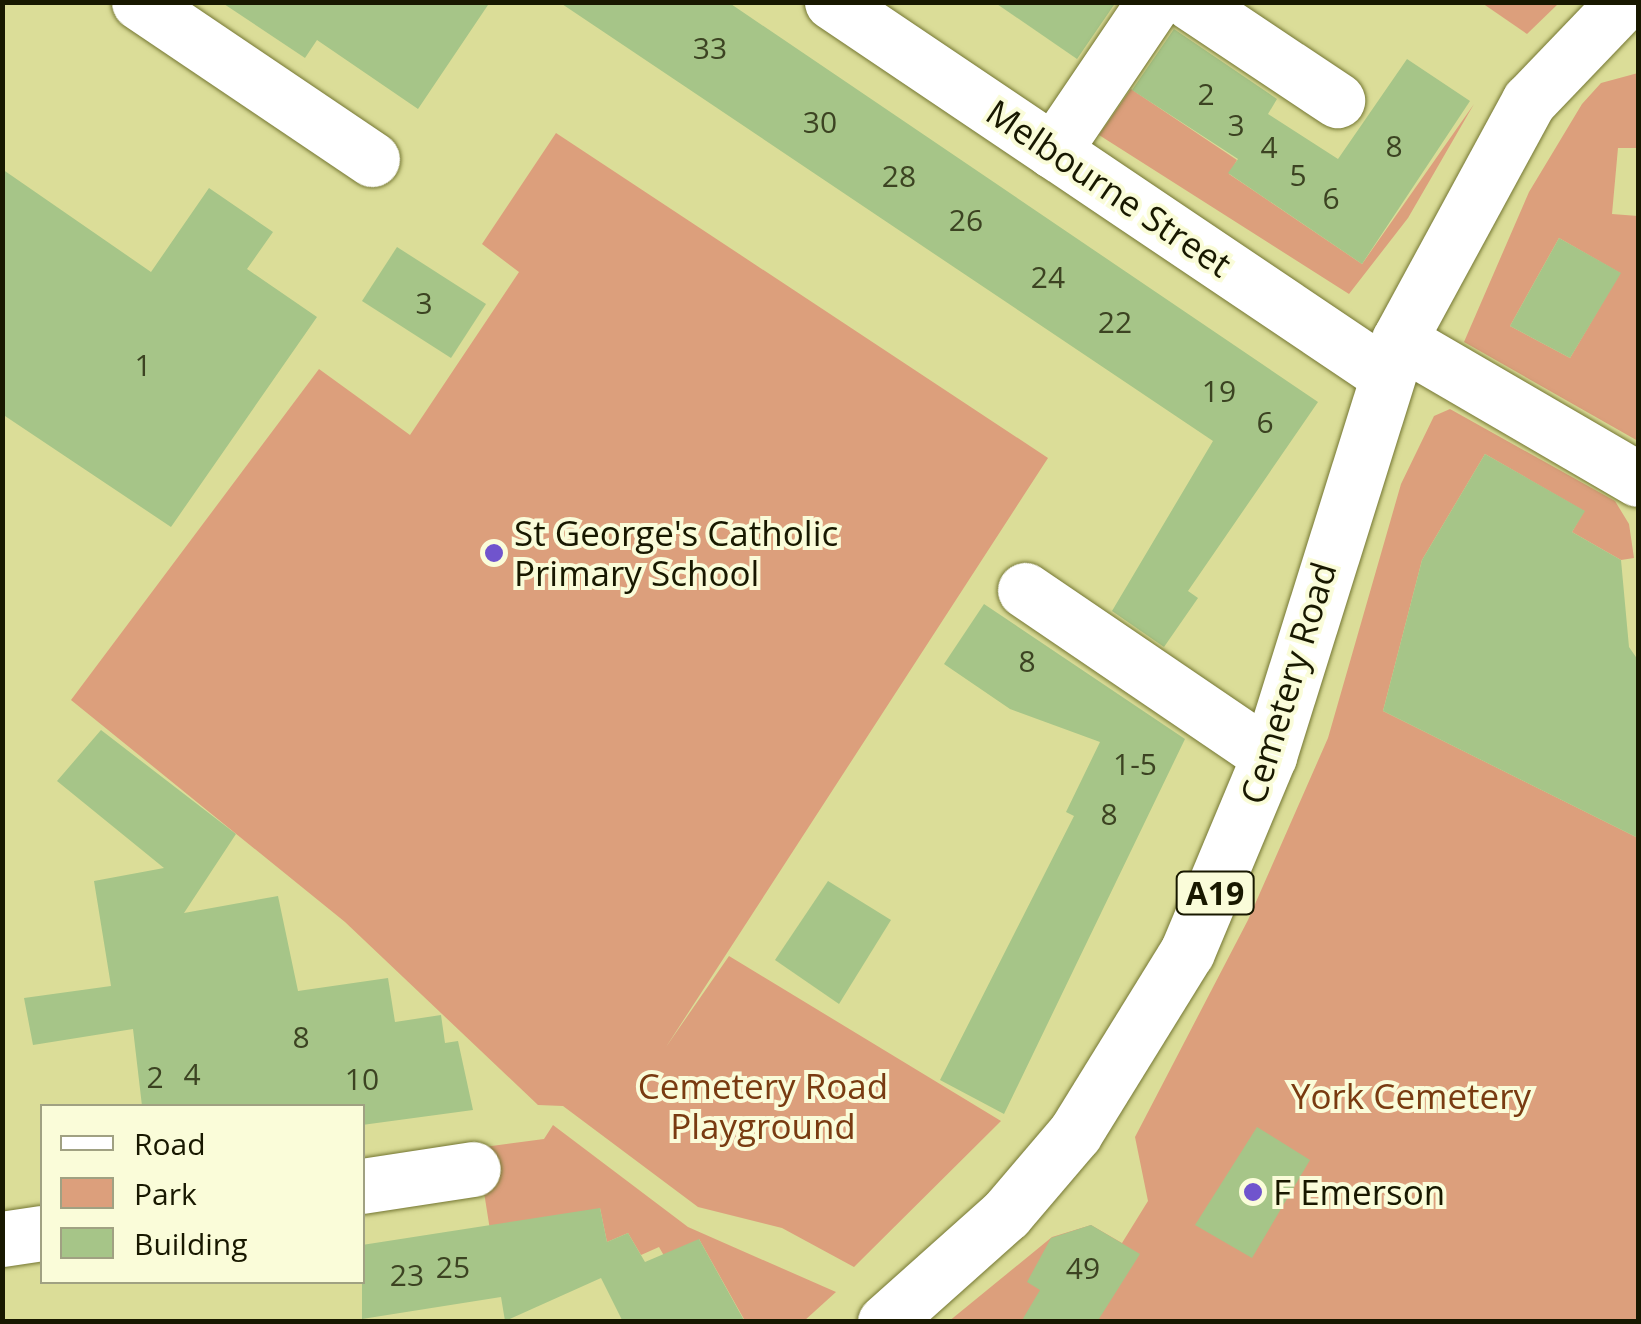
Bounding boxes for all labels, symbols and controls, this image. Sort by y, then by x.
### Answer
house number: 33 [693,30,727,66]
house number: 2 [1197,76,1215,112]
street label: Melbourne Street [979,91,1239,285]
house number: 30 [803,104,837,140]
house number: 3 [1227,107,1245,143]
house number: 8 [1385,128,1403,164]
house number: 4 [1260,129,1278,165]
house number: 5 [1289,157,1307,193]
house number: 28 [882,158,916,194]
house number: 6 [1322,180,1340,216]
house number: 26 [949,202,983,238]
house number: 24 [1031,259,1065,295]
house number: 3 [415,285,433,321]
house number: 22 [1098,304,1132,340]
house number: 1 [134,347,152,383]
house number: 19 [1202,373,1236,409]
house number: 6 [1256,404,1274,440]
place label: St George's Catholic Primary School [514,512,838,594]
marker: St George's Catholic Primary School [483,542,505,564]
street label: Cemetery Road [1231,557,1345,809]
house number: 8 [1018,643,1036,679]
house number: 1-5 [1113,746,1157,782]
house number: 8 [1100,796,1118,832]
road number: A19 [1175,866,1255,920]
house number: 8 [292,1019,310,1055]
house number: 4 [183,1056,201,1092]
house number: 2 [146,1059,164,1095]
house number: 10 [345,1061,379,1097]
park label: Cemetery Road Playground [638,1065,888,1147]
park label: York Cemetery [1291,1075,1531,1117]
legend [40,1104,365,1284]
text: Road [134,1123,206,1164]
place label: F Emerson [1273,1171,1445,1213]
text: Park [134,1173,197,1214]
marker: F Emerson [1242,1181,1264,1203]
text: Building [134,1223,248,1264]
house number: 25 [436,1249,470,1285]
house number: 49 [1066,1250,1100,1286]
house number: 23 [390,1257,424,1293]

